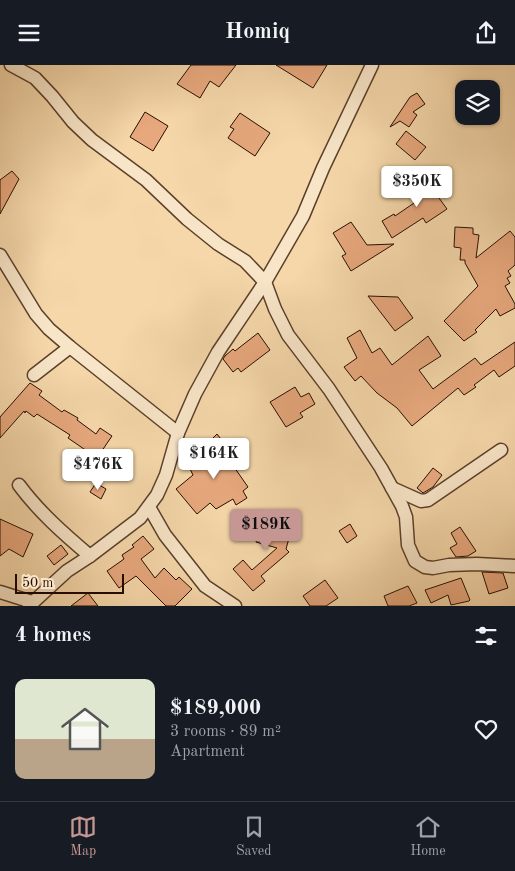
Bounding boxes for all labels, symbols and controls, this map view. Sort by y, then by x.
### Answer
icon: menu [15,19,43,47]
icon: share [472,19,500,47]
text: Homiq [225,21,290,43]
map controls [455,80,500,125]
button: layers [455,80,500,125]
pin: $350K [382,165,452,208]
text: $350K [392,174,442,190]
pin: $164K [179,437,249,480]
text: $164K [189,446,239,462]
pin: $476K [63,449,133,491]
text: $476K [73,457,123,473]
pin: $189K [231,509,301,551]
text: $189K [241,517,291,533]
scale bar [15,571,124,594]
text: 50 m [22,576,53,590]
icon: filters [472,622,500,650]
text: 4 homes [15,625,91,646]
text: $189,000 [170,698,261,719]
icon: home [55,699,115,759]
icon: heart [472,715,500,743]
text: 3 rooms · 89 m² [170,724,281,740]
text: Apartment [170,744,245,760]
tab: Map [69,813,97,860]
tab: Saved [236,813,272,860]
tab: Home [410,813,446,860]

